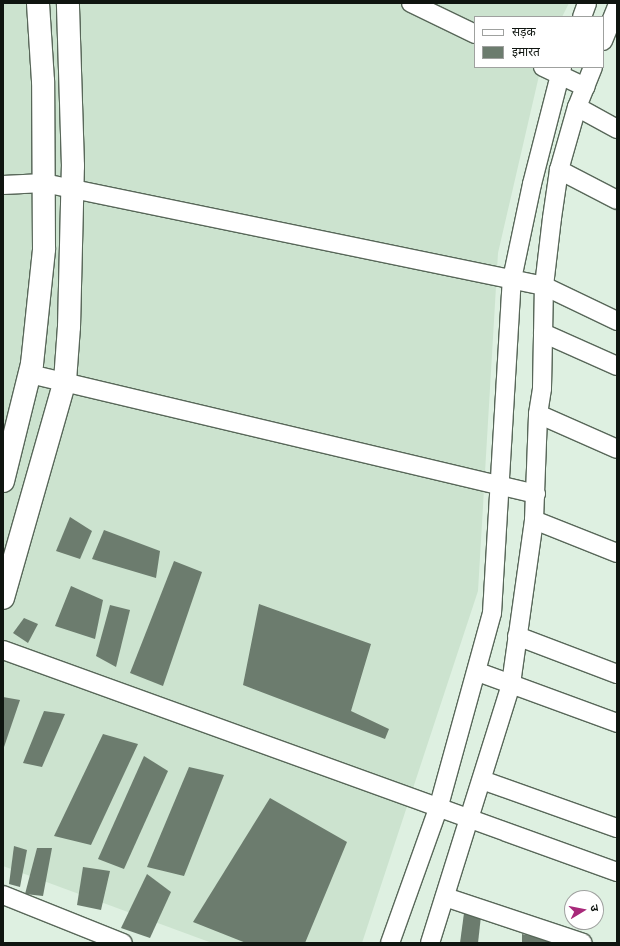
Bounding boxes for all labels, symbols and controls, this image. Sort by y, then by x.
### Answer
legend [474,16,604,68]
text: सड़क [512,23,536,40]
text: इमारत [512,43,540,60]
north arrow [564,890,604,930]
text: उ [587,904,603,912]

